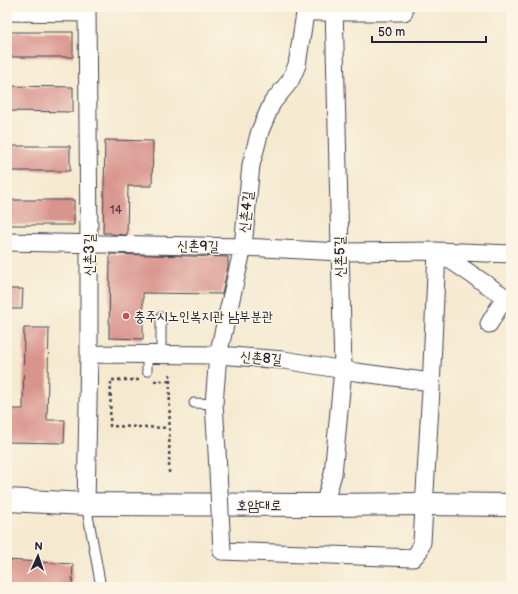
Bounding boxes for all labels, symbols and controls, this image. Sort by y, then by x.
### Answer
scale bar [372,18,486,44]
text: 50 m [378,25,405,40]
street label: 신촌4길 [235,189,257,234]
house number: 14 [110,203,123,218]
street label: 신촌3길 [81,233,98,276]
street label: 신촌5길 [331,235,349,278]
street label: 신촌9길 [177,237,220,255]
place label: 충주시노인복지관 남부분관 [134,308,273,325]
marker: 충주시노인복지관 남부분관 [121,311,131,321]
street label: 신촌8길 [239,348,283,368]
street label: 호암대로 [236,497,282,514]
north arrow [18,536,58,576]
text: N [34,540,43,553]

